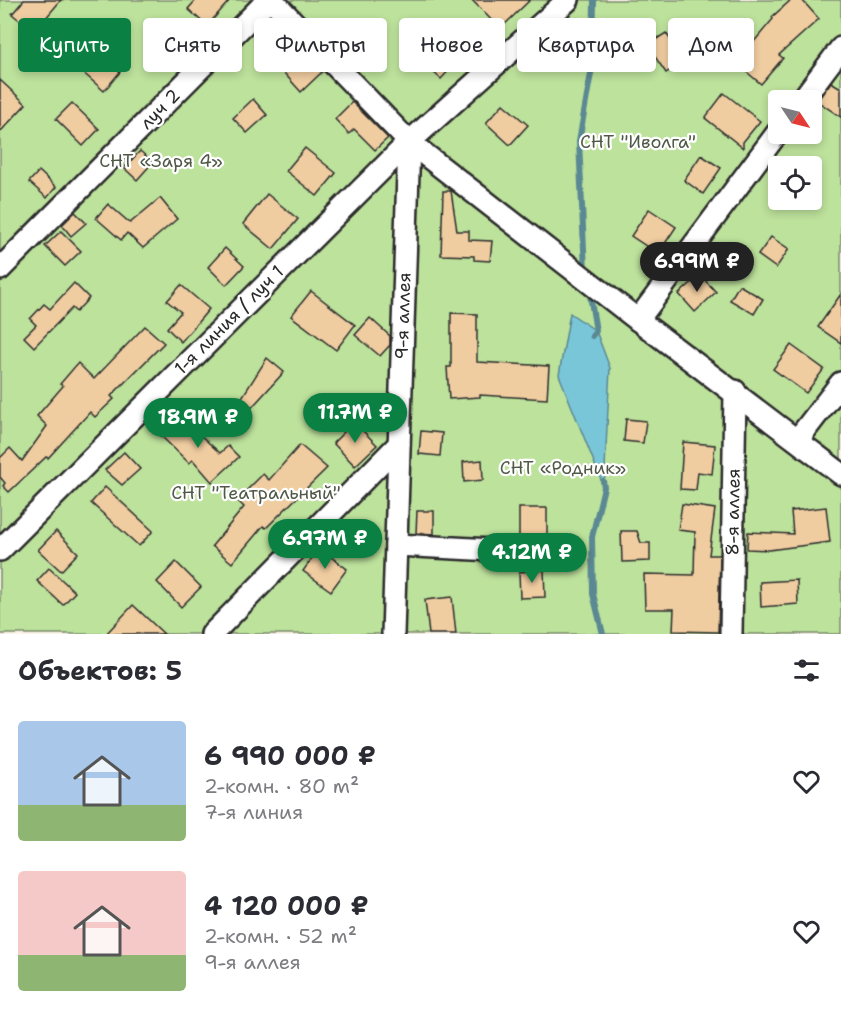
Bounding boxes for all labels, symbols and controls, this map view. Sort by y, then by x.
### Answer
chip: Купить [18,18,131,72]
chip: Снять [143,18,242,72]
chip: Фильтры [254,18,387,72]
chip: Новое [399,18,505,72]
chip: Квартира [517,18,656,72]
chip: Дом [668,18,754,72]
street label: луч 2 [134,83,186,135]
north arrow [768,90,822,144]
map controls [768,90,822,210]
park label: СНТ "Иволга" [580,130,696,154]
park label: СНТ «Заря 4» [99,149,223,173]
button: locate [768,156,822,210]
pin: 6.99M ₽ [642,242,752,293]
text: 6.99M ₽ [654,248,740,274]
street label: 1-я линия / луч 1 [169,260,289,380]
street label: 9-я аллея [389,272,417,360]
pin: 11.7M ₽ [300,393,410,444]
pin: 18.9M ₽ [143,398,253,449]
text: 11.7M ₽ [317,399,393,425]
text: 18.9M ₽ [157,404,239,430]
park label: СНТ «Родник» [500,456,626,480]
street label: 8-я аллея [720,468,746,556]
park label: СНТ "Театральный" [171,481,341,505]
pin: 6.97M ₽ [270,519,380,570]
text: 6.97M ₽ [282,525,368,551]
pin: 4.12M ₽ [477,533,587,584]
text: 4.12M ₽ [492,539,572,565]
text: Объектов: 5 [18,653,182,688]
icon: filters [790,654,823,687]
text: 6 990 000 ₽ [204,738,376,773]
icon: home [66,745,138,817]
icon: heart [790,765,823,798]
text: 2-комн. · 80 m² [204,773,359,799]
text: 7-я линия [204,799,303,825]
text: 4 120 000 ₽ [204,888,369,923]
icon: home [66,895,138,967]
icon: heart [790,915,823,948]
text: 2-комн. · 52 m² [204,923,357,949]
text: 9-я аллея [204,949,301,975]

